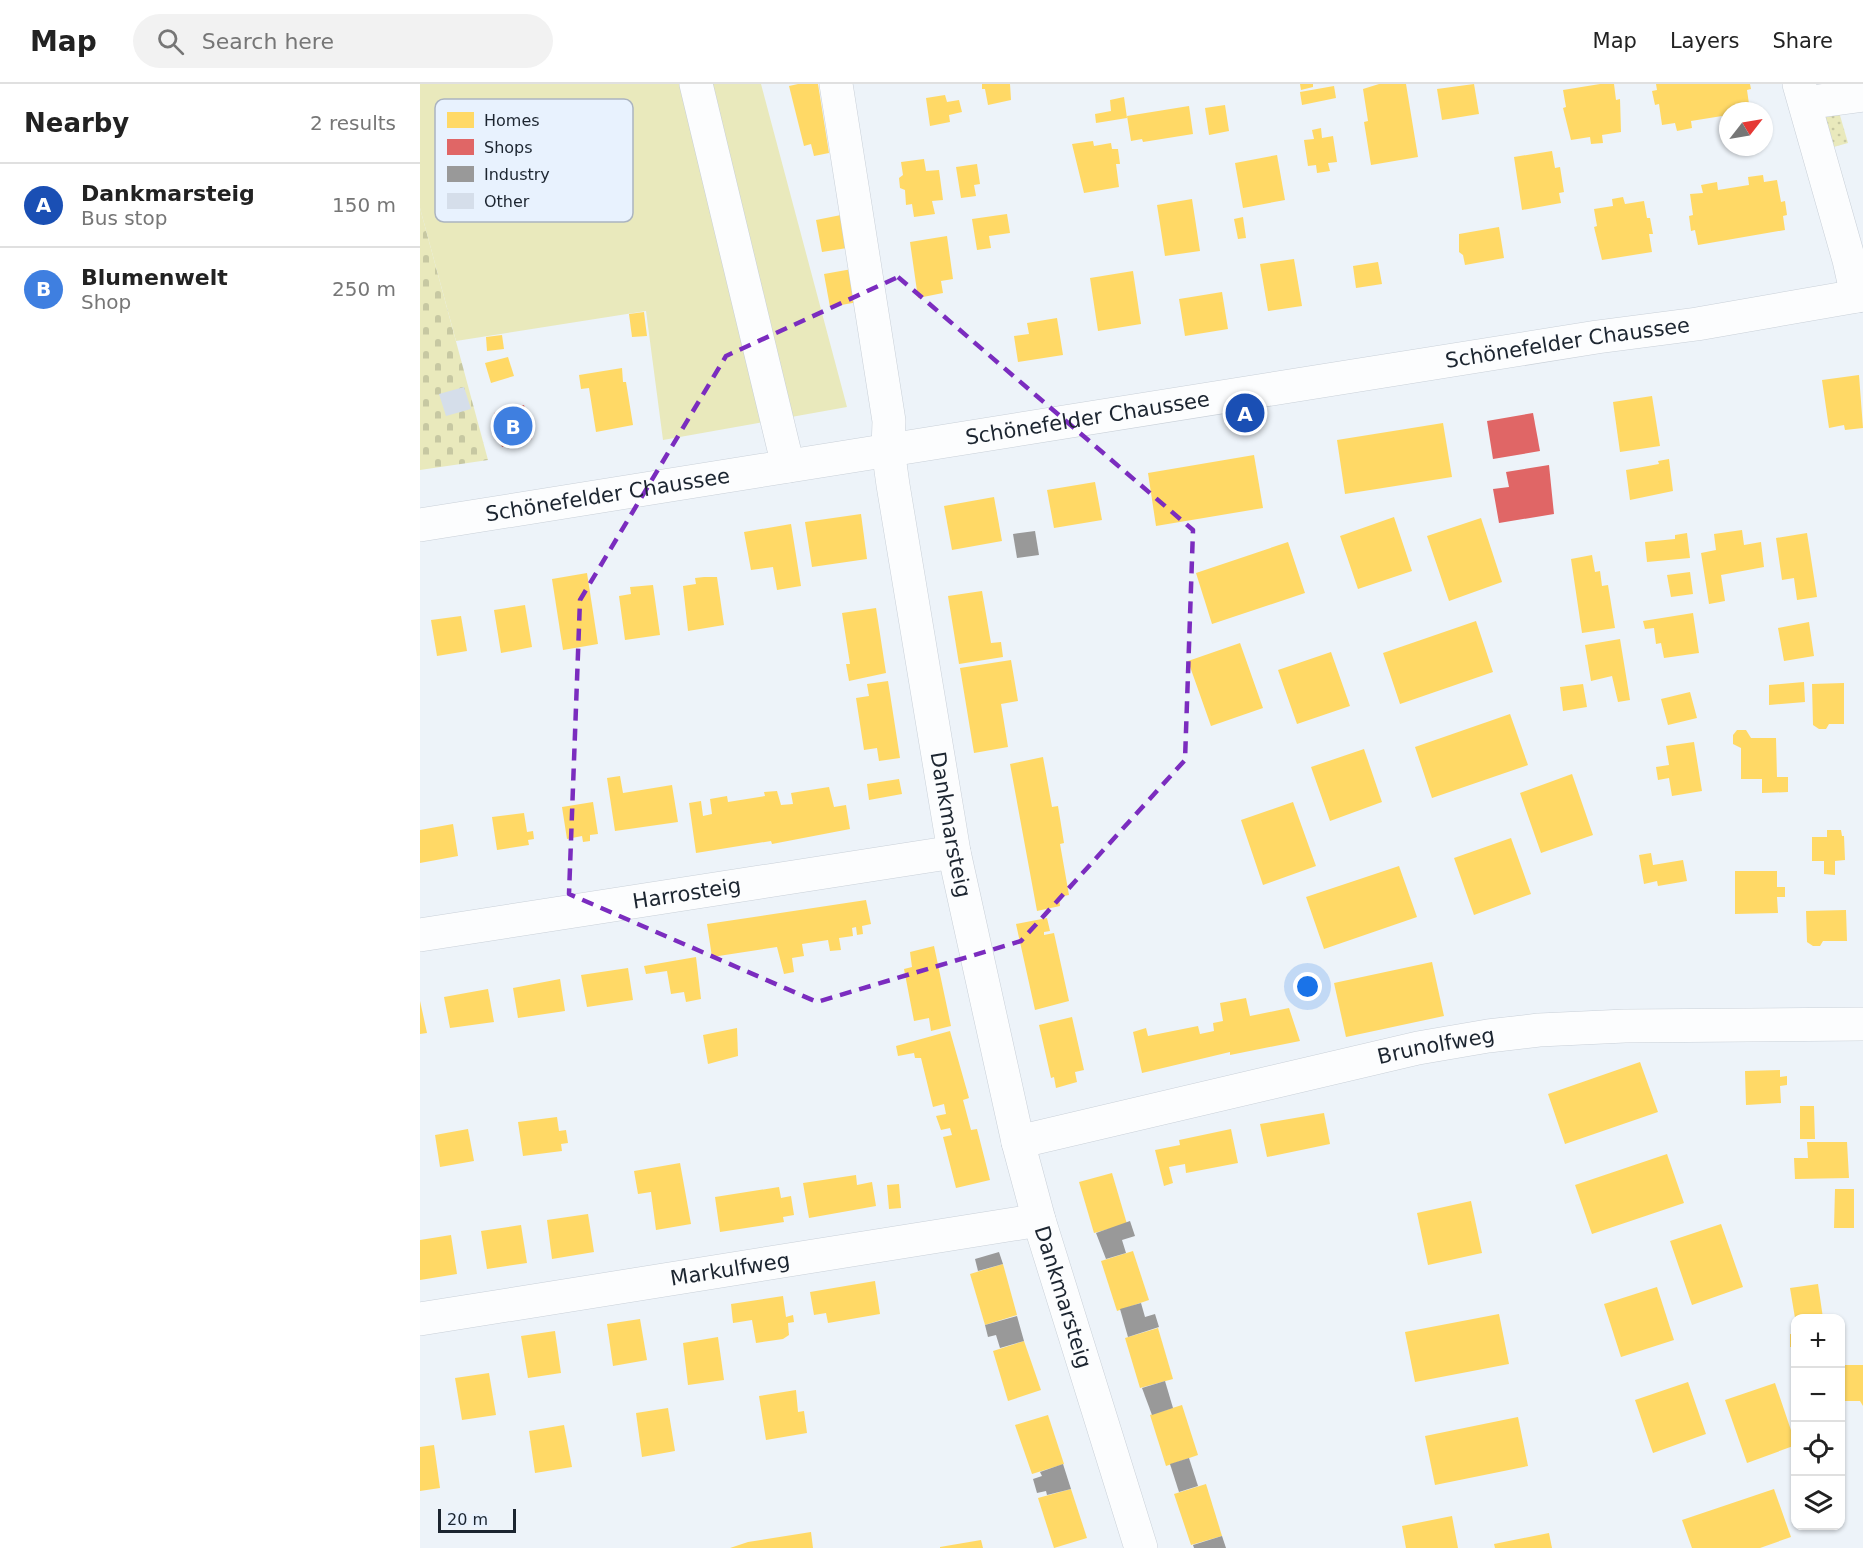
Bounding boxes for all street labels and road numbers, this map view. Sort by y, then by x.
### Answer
street label: Schönefelder Chaussee [1444,313,1691,373]
street label: Schönefelder Chaussee [964,387,1211,450]
street label: Schönefelder Chaussee [484,464,731,526]
street label: Dankmarsteig [926,750,976,900]
street label: Harrosteig [631,873,743,914]
street label: Brunolfweg [1375,1023,1496,1069]
street label: Dankmarsteig [1030,1223,1096,1371]
street label: Markulfweg [669,1248,792,1291]

